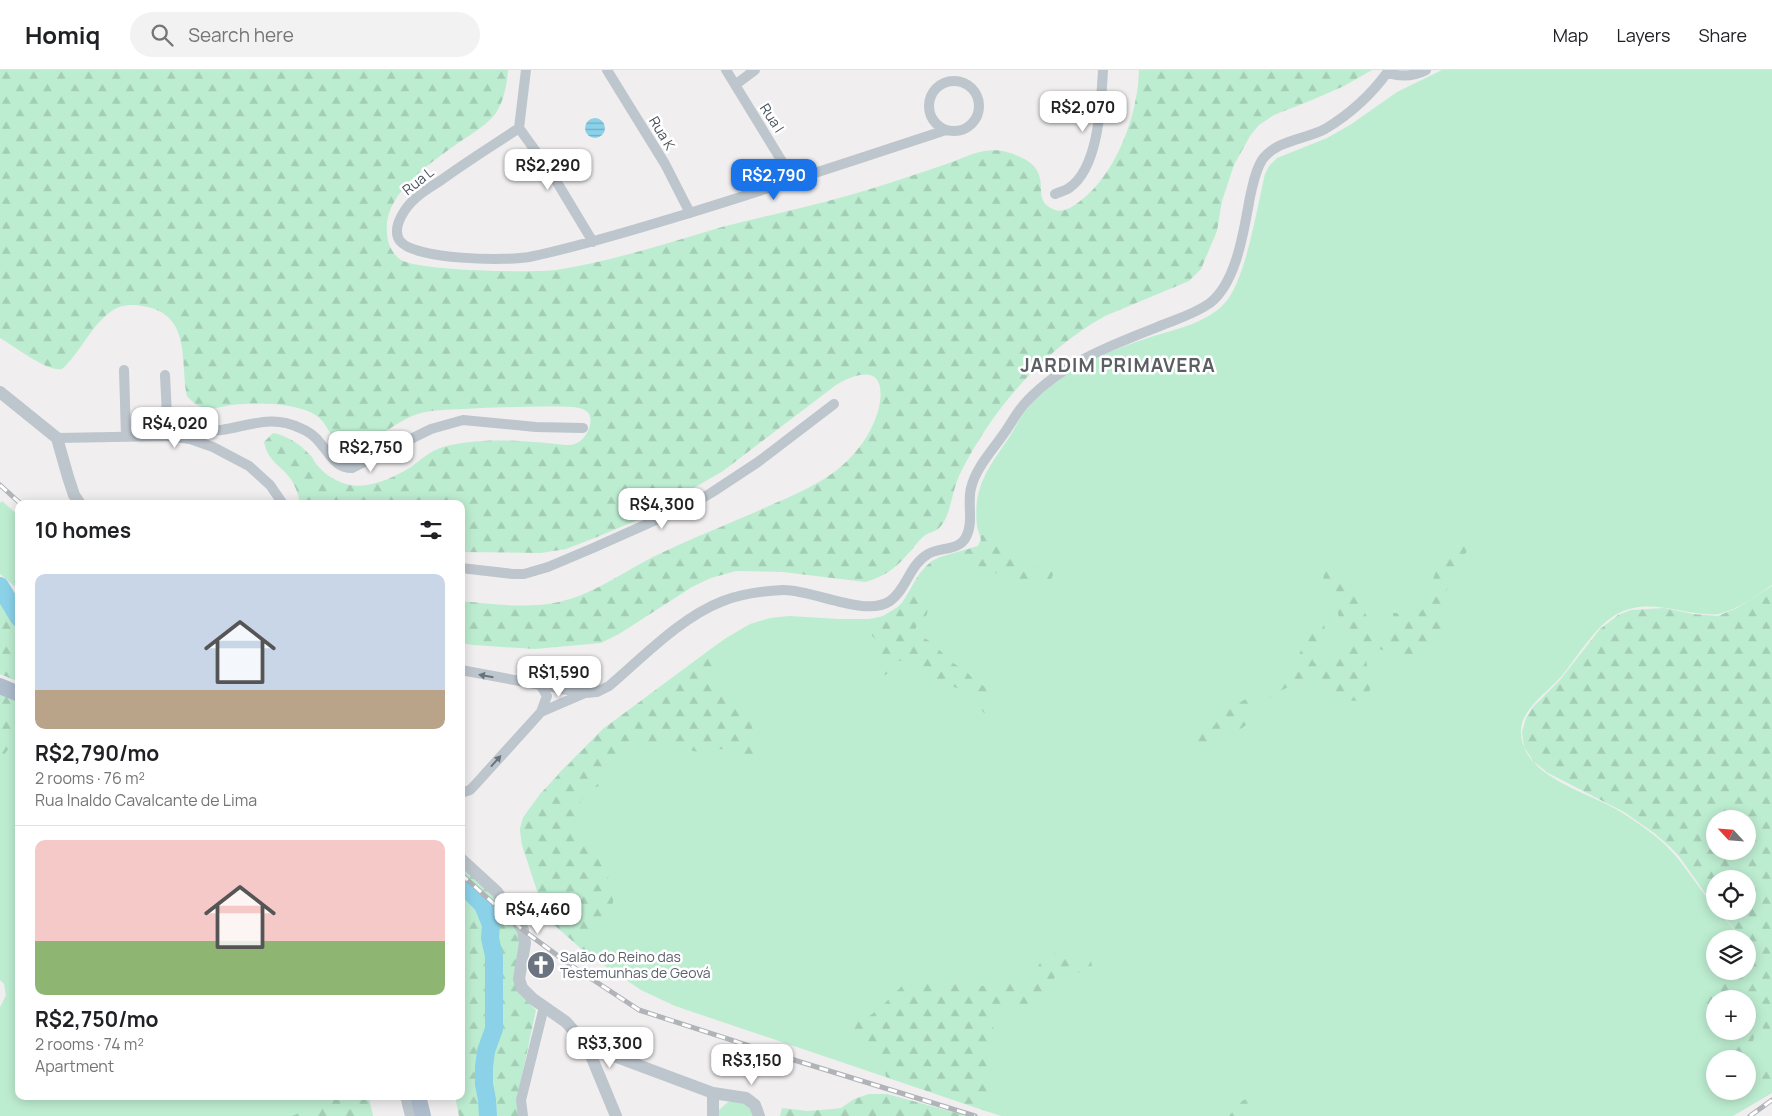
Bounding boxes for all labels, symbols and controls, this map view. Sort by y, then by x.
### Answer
search box [130,12,480,57]
text: Homiq [25,18,100,51]
icon: search [148,21,176,49]
text: Search here [188,22,294,48]
text: Map [1553,23,1588,47]
text: Layers [1616,23,1670,47]
text: Share [1698,23,1747,47]
pin: R$2,070 [1037,90,1129,133]
text: R$2,070 [1051,96,1115,118]
street label: Rua I [756,100,789,136]
street label: Rua K [645,112,680,154]
pin: R$2,290 [502,148,594,191]
text: R$2,290 [516,154,581,176]
pin: R$2,790 [728,158,820,201]
street label: Rua L [398,162,437,199]
text: R$2,790 [742,164,806,186]
district label: JARDIM PRIMAVERA [1020,352,1216,378]
pin: R$4,020 [129,406,221,449]
text: R$4,020 [142,412,208,434]
pin: R$2,750 [325,430,417,473]
text: R$2,750 [339,436,403,458]
pin: R$4,300 [616,488,708,530]
text: R$4,300 [629,493,695,515]
text: 10 homes [35,516,131,544]
icon: filters [417,516,445,544]
icon: home [195,607,285,697]
pin: R$1,590 [513,656,605,698]
text: R$1,590 [528,661,590,683]
one-way arrow [477,671,493,679]
text: R$2,790/mo [35,739,159,767]
one-way arrow [490,755,502,767]
text: 2 rooms · 76 m² [35,767,145,789]
text: Rua Inaldo Cavalcante de Lima [35,789,257,811]
north arrow [1706,810,1756,860]
map controls [1706,810,1756,1100]
button: locate [1706,870,1756,920]
icon: home [195,872,285,962]
pin: R$4,460 [492,892,584,935]
text: R$4,460 [505,898,571,920]
button: layers [1706,930,1756,980]
place label: Salão do Reino das Testemunhas de Geová [560,947,711,982]
church icon: Salão do Reino das Testemunhas de Geová [526,950,556,980]
button: + [1706,990,1756,1040]
text: R$2,750/mo [35,1005,158,1033]
pin: R$3,300 [564,1026,656,1069]
text: R$3,300 [577,1032,643,1054]
text: 2 rooms · 74 m² [35,1033,144,1055]
pin: R$3,150 [706,1044,798,1086]
text: R$3,150 [722,1049,782,1071]
button: − [1706,1050,1756,1100]
text: Apartment [35,1055,114,1077]

